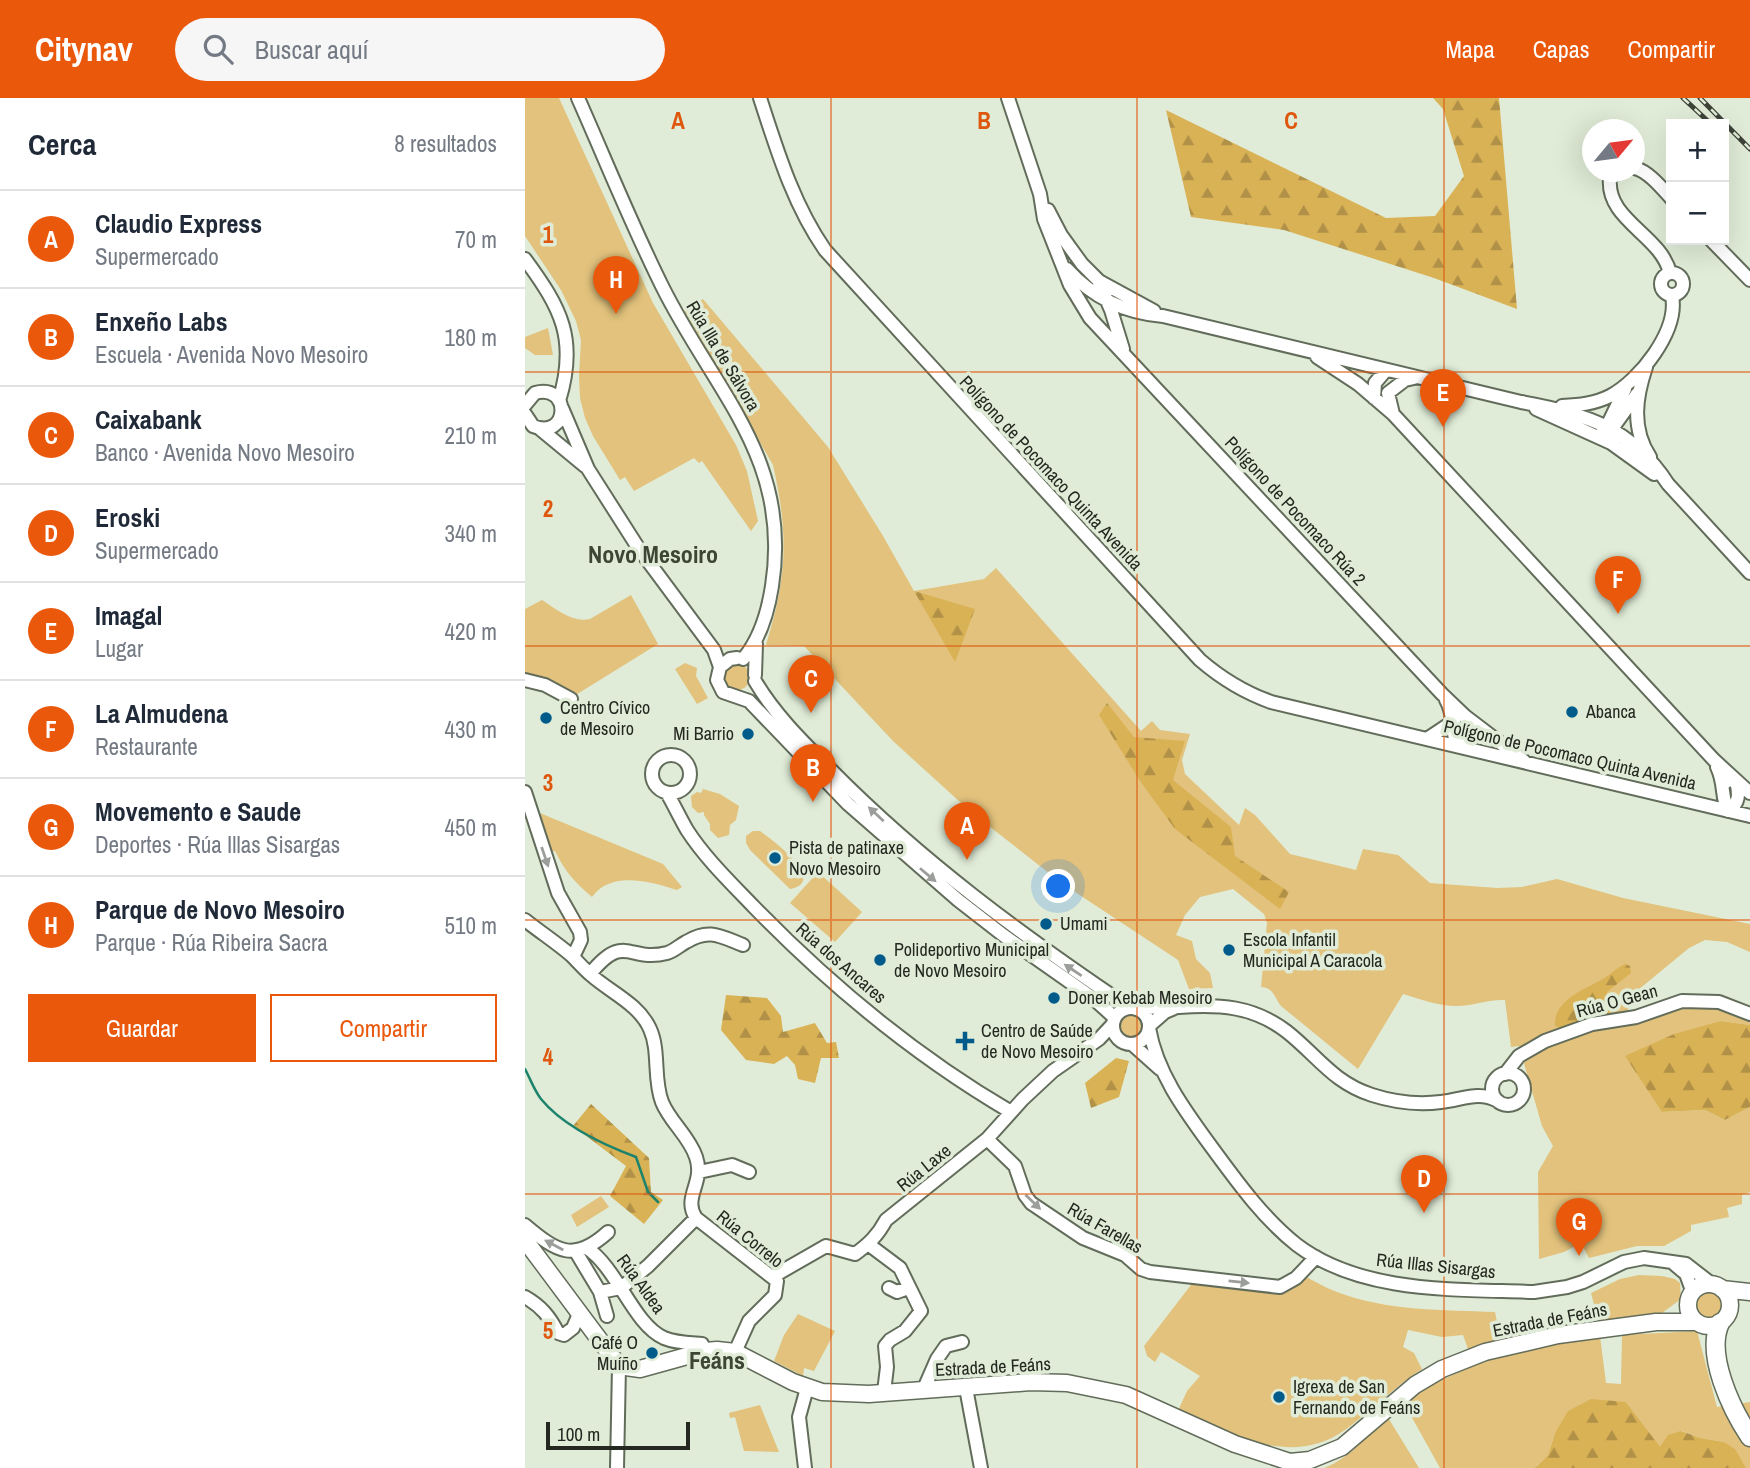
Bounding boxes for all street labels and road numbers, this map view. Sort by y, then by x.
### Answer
street label: Rúa Illa de Sálvora [681,296,766,416]
street label: Polígono de Pocomaco Quinta Avenida [954,370,1149,576]
street label: Polígono de Pocomaco Rúa 2 [1219,430,1371,591]
street label: Polígono de Pocomaco Quinta Avenida [1441,713,1699,796]
street label: Rúa dos Ancares [791,916,892,1009]
street label: Rúa O Gean [1574,978,1660,1023]
street label: Rúa Laxe [891,1138,956,1197]
street label: Rúa Farellas [1063,1196,1147,1259]
street label: Rúa Correlo [712,1204,789,1273]
street label: Rúa Illas Sisargas [1375,1247,1497,1284]
street label: Rúa Aldea [611,1249,672,1319]
street label: Estrada de Feáns [1491,1296,1609,1343]
street label: Estrada de Feáns [935,1351,1051,1382]

